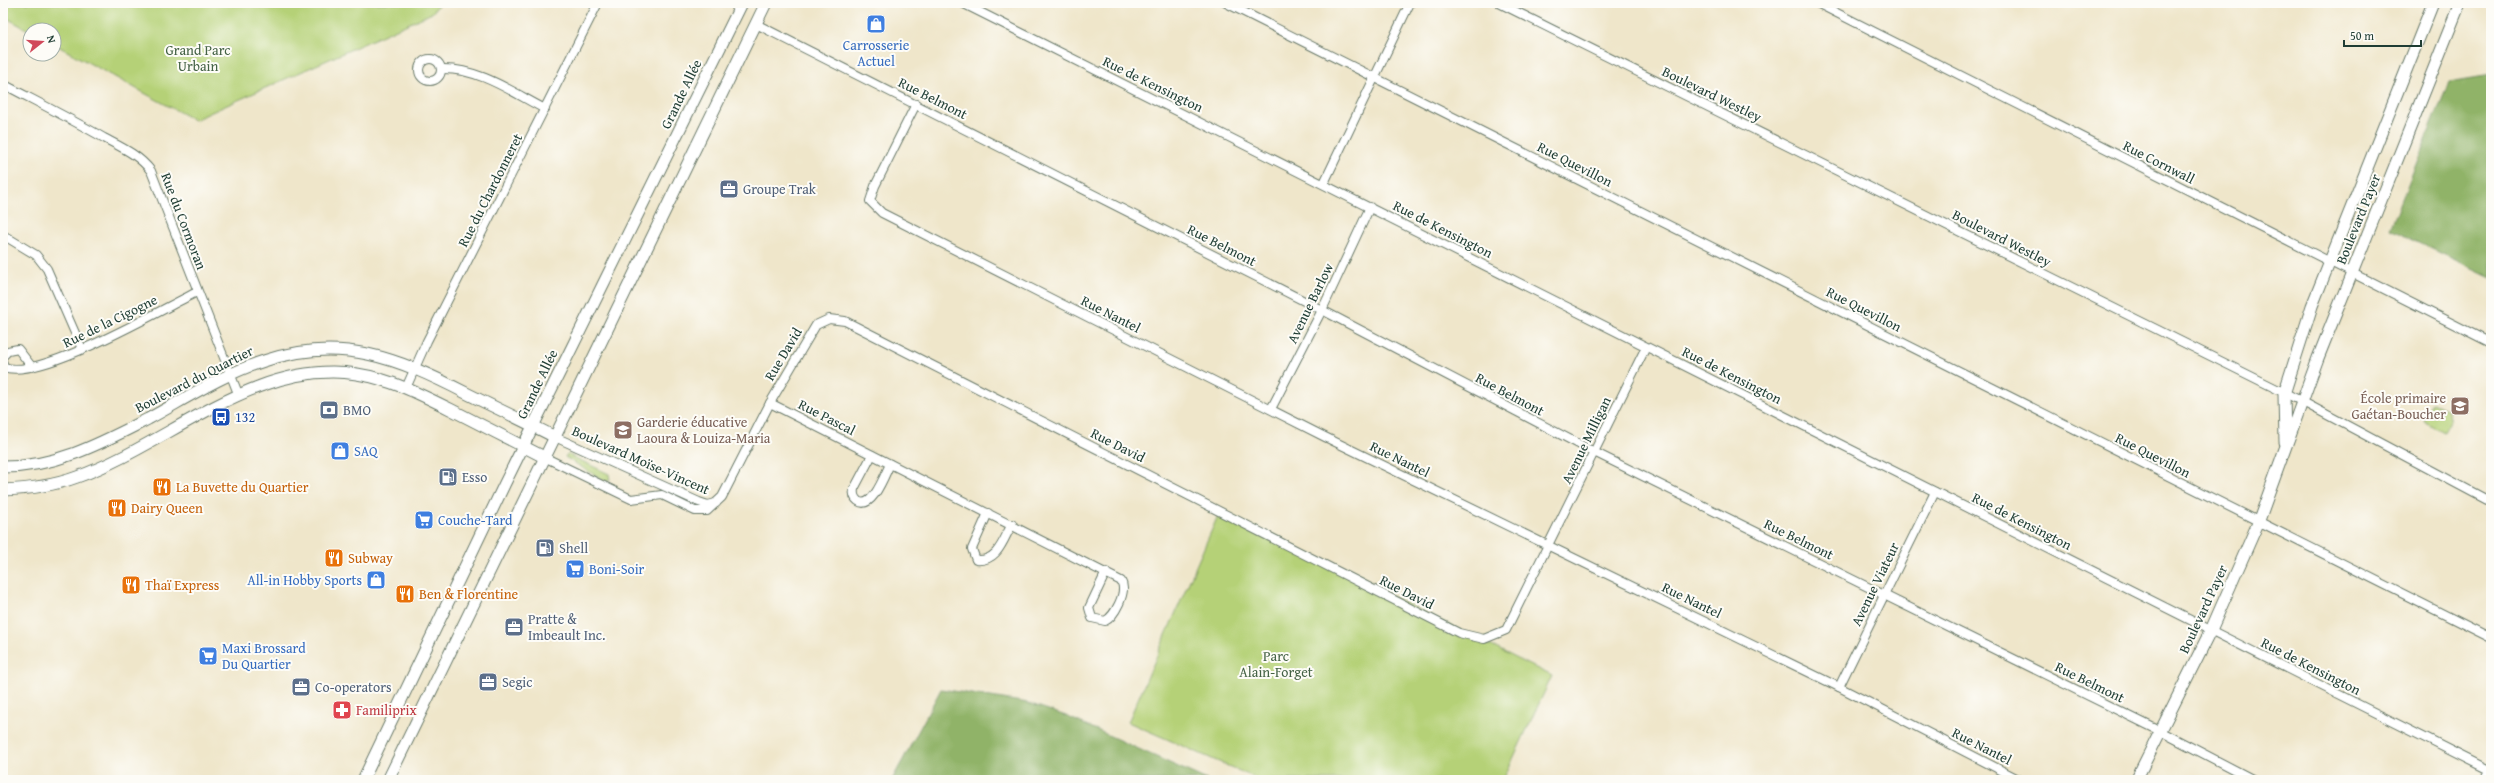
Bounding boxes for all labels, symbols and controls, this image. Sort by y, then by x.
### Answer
shop icon: Carrosserie Actuel [865,13,887,35]
north arrow [22,22,62,62]
scale bar [2344,22,2421,48]
text: 50 m [2350,27,2374,44]
text: N [43,33,60,46]
place label: Carrosserie Actuel [843,35,910,71]
park label: Grand Parc Urbain [166,40,230,76]
street label: Rue de Kensington [1099,51,1207,117]
street label: Grande Allée [656,56,707,132]
street label: Boulevard Westley [1659,61,1765,127]
street label: Rue Belmont [895,72,971,124]
street label: Rue du Chardonneret [453,130,527,250]
street label: Rue Cornwall [2120,135,2198,189]
street label: Rue Quevillon [1534,137,1616,192]
street label: Rue du Cormoran [156,170,212,273]
street label: Boulevard Payer [2331,171,2385,267]
office icon: Groupe Trak [718,178,740,200]
place label: Groupe Trak [743,179,817,199]
street label: Rue de Kensington [1390,195,1496,263]
street label: Boulevard Westley [1949,204,2055,272]
street label: Rue Belmont [1184,219,1260,271]
street label: Avenue Barlow [1282,259,1338,347]
street label: Rue Quevillon [1823,282,1905,337]
street label: Rue de la Cigogne [59,289,161,353]
street label: Rue Nantel [1078,290,1144,338]
street label: Rue David [759,323,807,384]
street label: Boulevard du Quartier [131,340,257,418]
street label: Rue de Kensington [1679,341,1785,409]
street label: Grande Allée [512,346,563,422]
street label: Rue Belmont [1472,368,1548,420]
place label: École primaire Gaétan-Boucher [2351,388,2446,424]
street label: Avenue Milligan [1556,393,1616,487]
street label: Rue Pascal [795,394,859,440]
school or university icon: École primaire Gaétan-Boucher [2449,395,2471,417]
bank icon: BMO [318,399,340,421]
place label: BMO [343,400,371,420]
bus stop icon: 132 [210,406,232,428]
place label: 132 [235,407,255,427]
place label: Garderie éducative Laoura & Louiza-Maria [637,412,771,448]
school or university icon: Garderie éducative Laoura & Louiza-Maria [612,419,634,441]
street label: Boulevard Moïse-Vincent [569,421,713,499]
street label: Rue David [1087,423,1149,467]
street label: Rue Quevillon [2112,428,2194,483]
street label: Rue Nantel [1367,436,1433,482]
shop icon: SAQ [329,440,351,462]
place label: SAQ [354,441,379,461]
fuel station icon: Esso [437,466,459,488]
place label: Esso [462,467,487,487]
restaurant icon: La Buvette du Quartier [151,476,173,498]
place label: La Buvette du Quartier [176,477,309,497]
street label: Rue de Kensington [1969,487,2075,555]
restaurant icon: Dairy Queen [106,497,128,519]
place label: Dairy Queen [131,498,203,518]
supermarket icon: Couche-Tard [413,509,435,531]
place label: Couche-Tard [438,510,513,530]
street label: Rue Belmont [1761,514,1837,564]
fuel station icon: Shell [534,537,556,559]
place label: Shell [559,538,588,558]
street label: Avenue Viateur [1846,539,1904,629]
restaurant icon: Subway [323,547,345,569]
place label: Subway [348,548,393,568]
supermarket icon: Boni-Soir [564,558,586,580]
place label: Boni-Soir [589,559,645,579]
street label: Boulevard Payer [2174,561,2232,657]
shop icon: All-in Hobby Sports [365,569,387,591]
place label: All-in Hobby Sports [247,570,362,590]
street label: Rue David [1376,570,1438,614]
restaurant icon: Thaï Express [120,574,142,596]
place label: Thaï Express [145,575,219,595]
street label: Rue Nantel [1659,577,1725,623]
restaurant icon: Ben & Florentine [394,583,416,605]
place label: Ben & Florentine [419,584,519,604]
place label: Pratte & Imbeault Inc. [528,609,605,645]
office icon: Pratte & Imbeault Inc. [503,616,525,638]
street label: Rue de Kensington [2258,632,2364,700]
place label: Maxi Brossard Du Quartier [222,638,306,674]
supermarket icon: Maxi Brossard Du Quartier [197,645,219,667]
park label: Parc Alain-Forget [1239,646,1313,682]
street label: Rue Belmont [2052,657,2128,707]
office icon: Segic [477,671,499,693]
place label: Segic [502,672,533,692]
office icon: Co-operators [290,676,312,698]
place label: Co-operators [315,677,392,697]
pharmacy icon: Familiprix [331,699,353,721]
place label: Familiprix [356,700,417,720]
street label: Rue Nantel [1949,722,2015,770]

